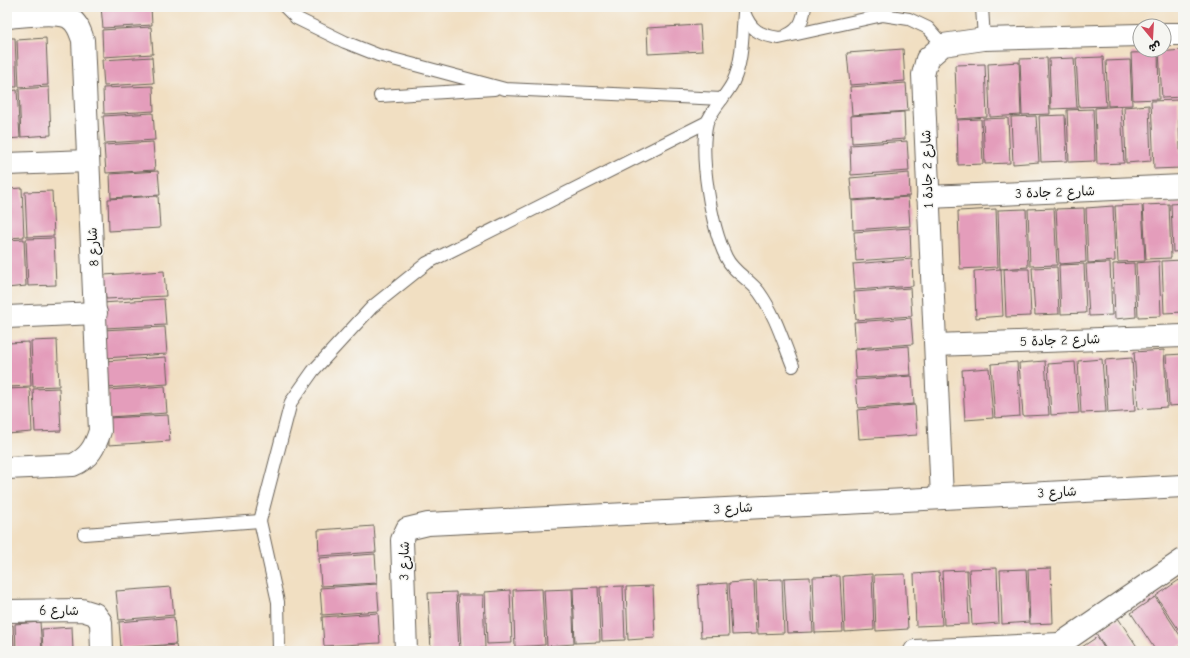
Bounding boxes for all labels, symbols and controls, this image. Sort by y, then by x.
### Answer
north arrow [1132,18,1172,58]
text: ش [1147,39,1163,55]
street label: شارع 2 جادة 1 [918,129,938,208]
street label: شارع 2 جادة 3 [1015,183,1095,203]
street label: شارع 8 [84,227,104,267]
street label: شارع 2 جادة 5 [1020,331,1100,351]
street label: شارع 3 [1037,483,1077,503]
street label: شارع 3 [713,499,753,519]
street label: شارع 3 [396,541,414,581]
street label: شارع 6 [39,603,79,620]

